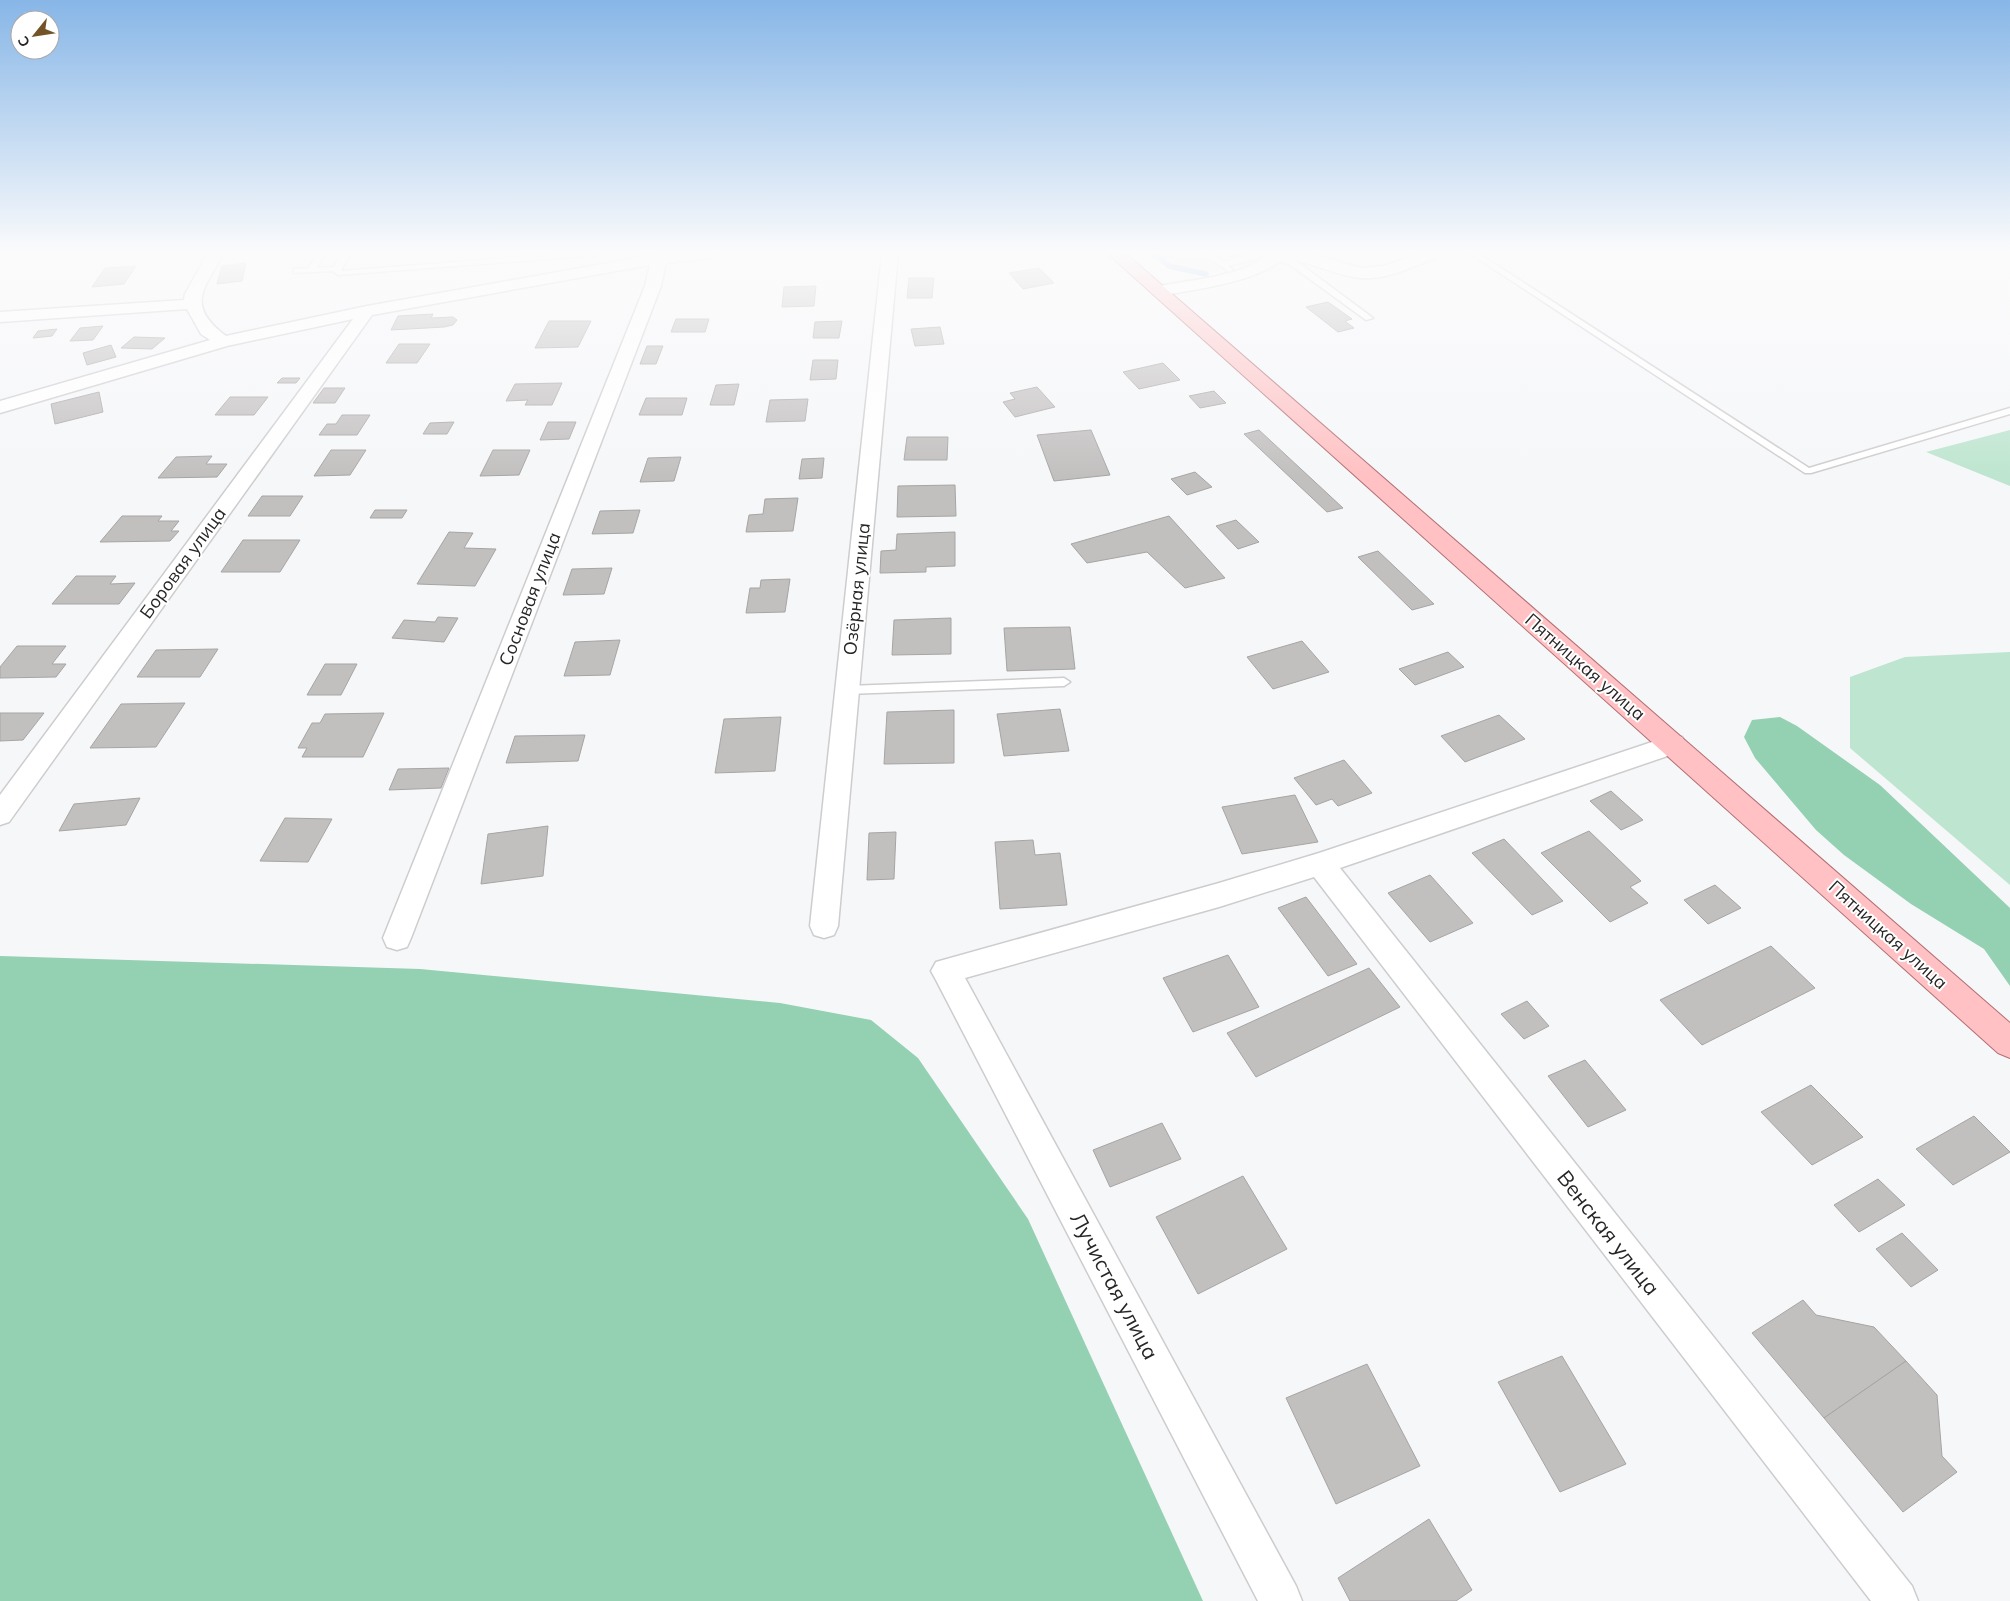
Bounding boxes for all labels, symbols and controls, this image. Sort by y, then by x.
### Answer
north arrow [10,10,60,60]
text: С [14,33,34,50]
street label: Боровая улица [134,502,231,623]
street label: Озёрная улица [838,522,875,656]
street label: Сосновая улица [494,529,566,669]
street label: Пятницкая улица [1520,608,1650,725]
street label: Пятницкая улица [1824,875,1953,994]
street label: Венская улица [1552,1165,1666,1300]
street label: Лучистая улица [1065,1208,1165,1364]

